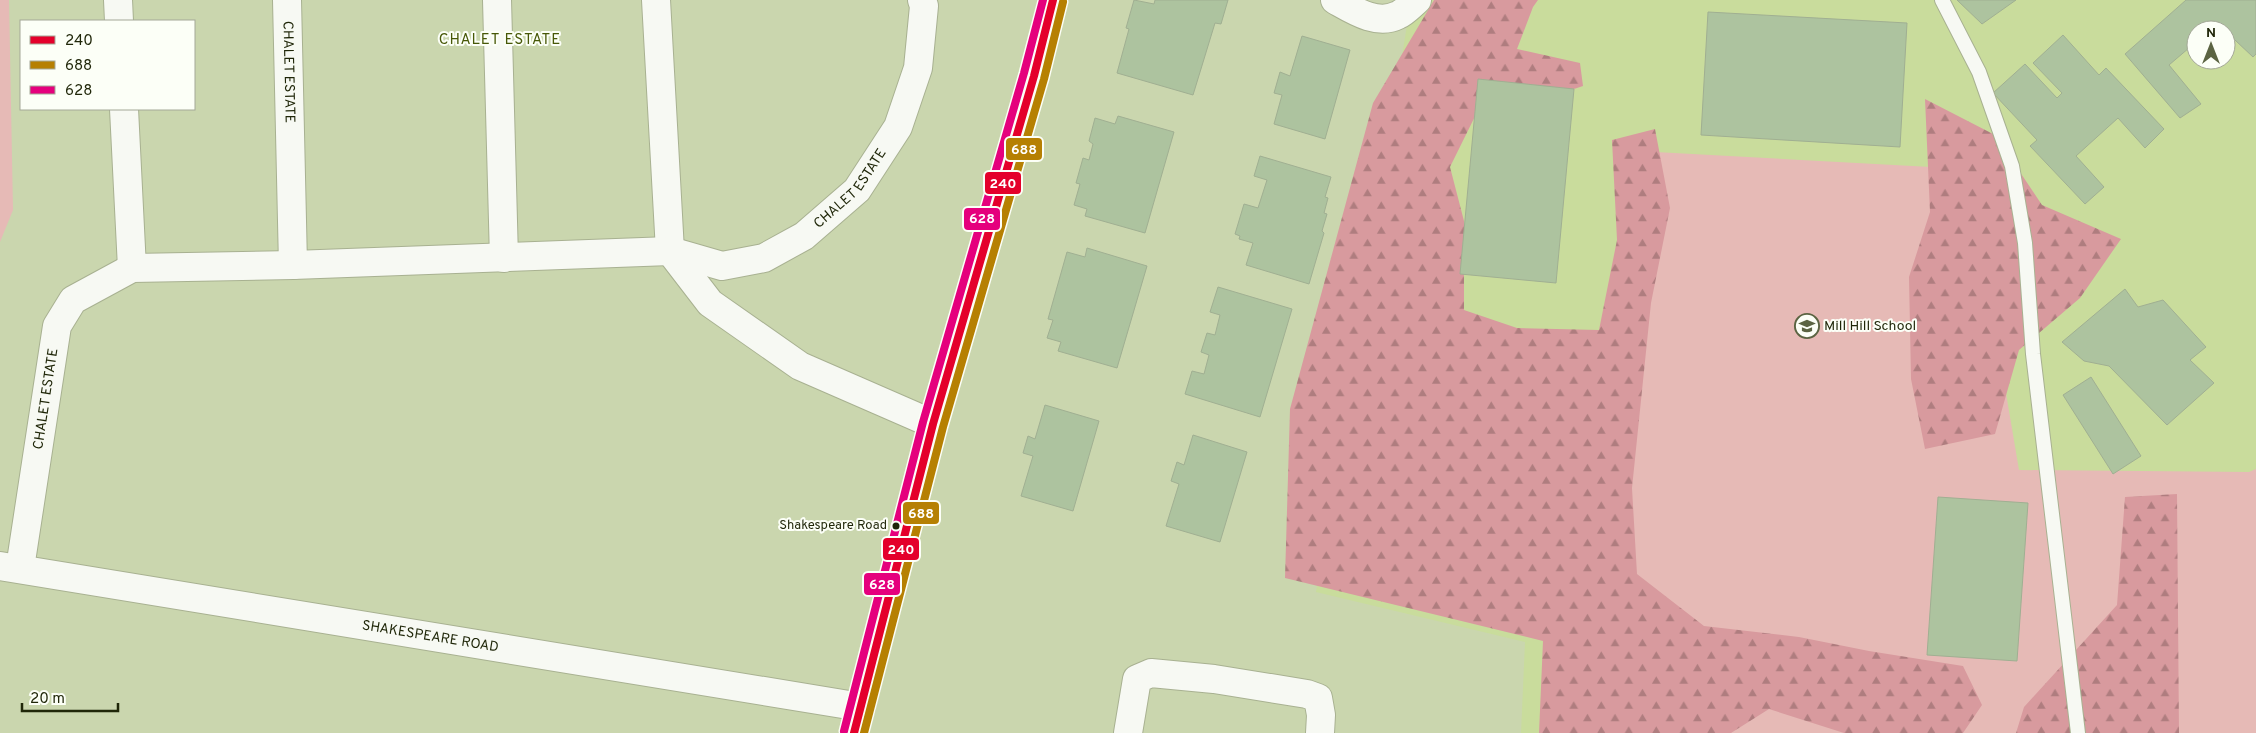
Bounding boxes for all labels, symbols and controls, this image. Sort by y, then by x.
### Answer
legend [20,20,195,110]
north arrow [2186,20,2236,70]
street label: CHALET ESTATE [279,21,298,123]
text: N [2206,25,2216,42]
district label: CHALET ESTATE [439,31,561,50]
text: 240 [65,32,93,51]
text: 688 [65,57,92,76]
text: 628 [65,82,92,101]
line badge: 688 [1005,137,1043,161]
text: 688 [1011,142,1037,159]
street label: CHALET ESTATE [810,145,890,232]
line badge: 240 [984,171,1022,195]
text: 240 [990,176,1016,193]
line badge: 628 [963,207,1001,231]
text: 628 [969,211,995,228]
school or university icon: Mill Hill School [1794,313,1820,339]
place label: Mill Hill School [1824,318,1916,335]
street label: CHALET ESTATE [30,347,62,451]
line badge: 688 [902,501,940,525]
text: 688 [908,506,934,523]
place label: Shakespeare Road [779,518,887,534]
marker: Shakespeare Road [891,521,901,531]
line badge: 240 [882,537,920,561]
text: 240 [888,542,914,559]
line badge: 628 [863,572,901,596]
text: 628 [869,577,895,594]
street label: SHAKESPEARE ROAD [361,617,500,656]
scale bar [22,680,119,712]
text: 20 m [30,690,65,709]

